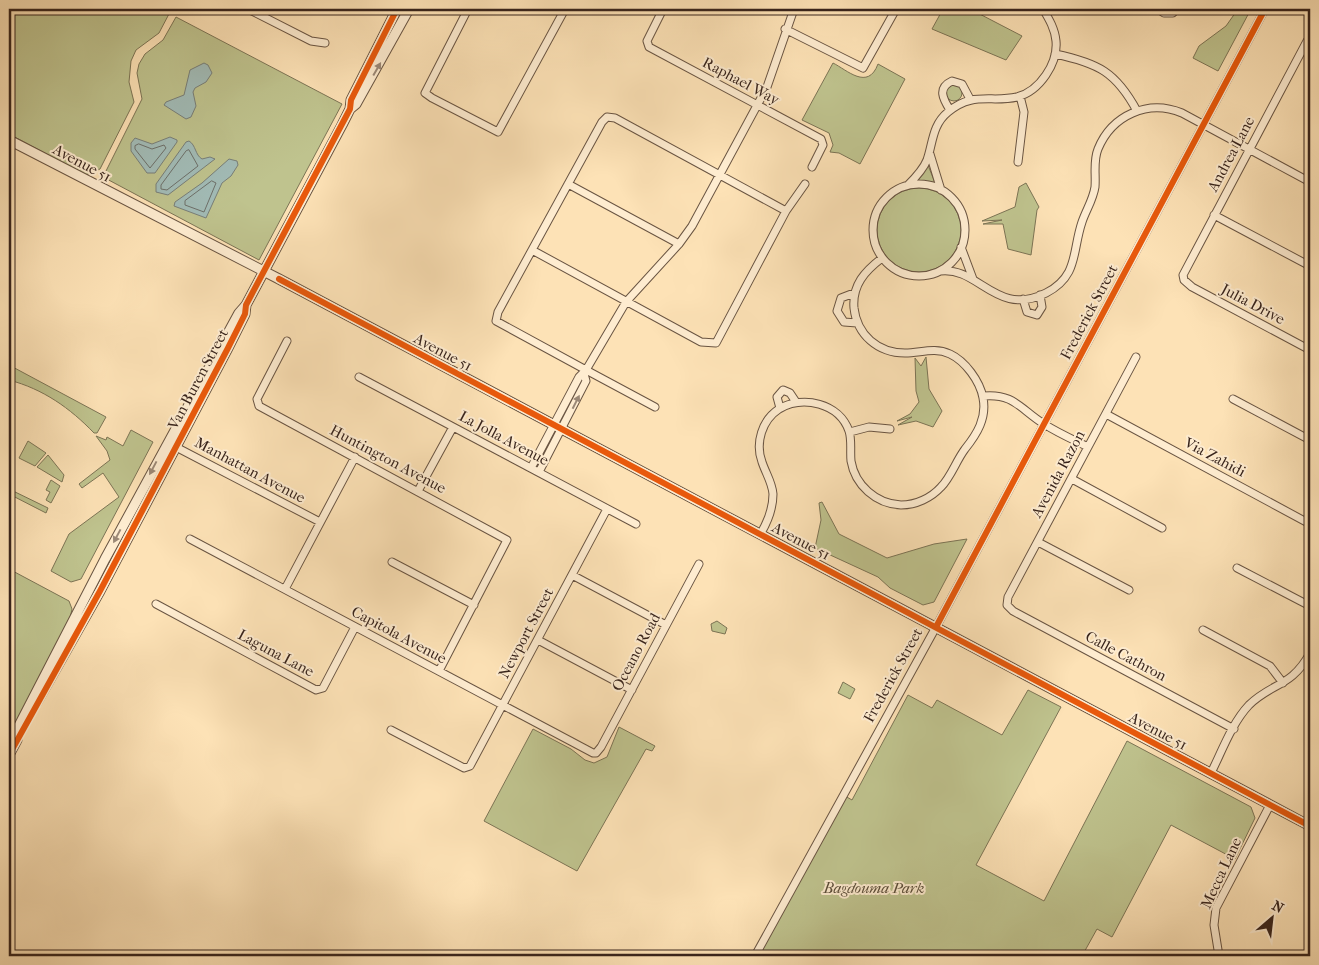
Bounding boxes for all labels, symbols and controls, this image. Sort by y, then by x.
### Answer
street label: Raphael Way [699,53,783,109]
one-way arrow [372,62,381,75]
street label: Andrea Lane [1203,113,1259,196]
street label: Avenue 51 [49,140,114,186]
street label: Frederick Street [1056,261,1122,363]
street label: Julia Drive [1217,279,1288,328]
street label: Van Buren Street [163,325,232,433]
street label: Avenue 51 [410,329,475,375]
one-way arrow [572,395,580,409]
street label: La Jolla Avenue [456,407,552,469]
street label: Huntington Avenue [327,421,450,497]
street label: Avenida Razon [1027,427,1089,522]
street label: Manhattan Avenue [192,433,309,507]
street label: Via Zahidi [1180,433,1249,481]
one-way arrow [149,461,157,475]
street label: Avenue 51 [768,518,833,564]
one-way arrow [113,529,121,544]
street label: Newport Street [495,584,558,681]
street label: Capitola Avenue [348,602,450,668]
street label: Oceano Road [608,609,664,694]
street label: Frederick Street [860,624,927,725]
street label: Laguna Lane [235,625,318,681]
street label: Calle Cathron [1082,627,1170,685]
street label: Avenue 51 [1125,708,1190,754]
street label: Mecca Lane [1197,834,1246,911]
park label: Bagdouma Park [823,879,925,897]
north arrow [1246,892,1296,942]
text: N [1269,897,1287,917]

